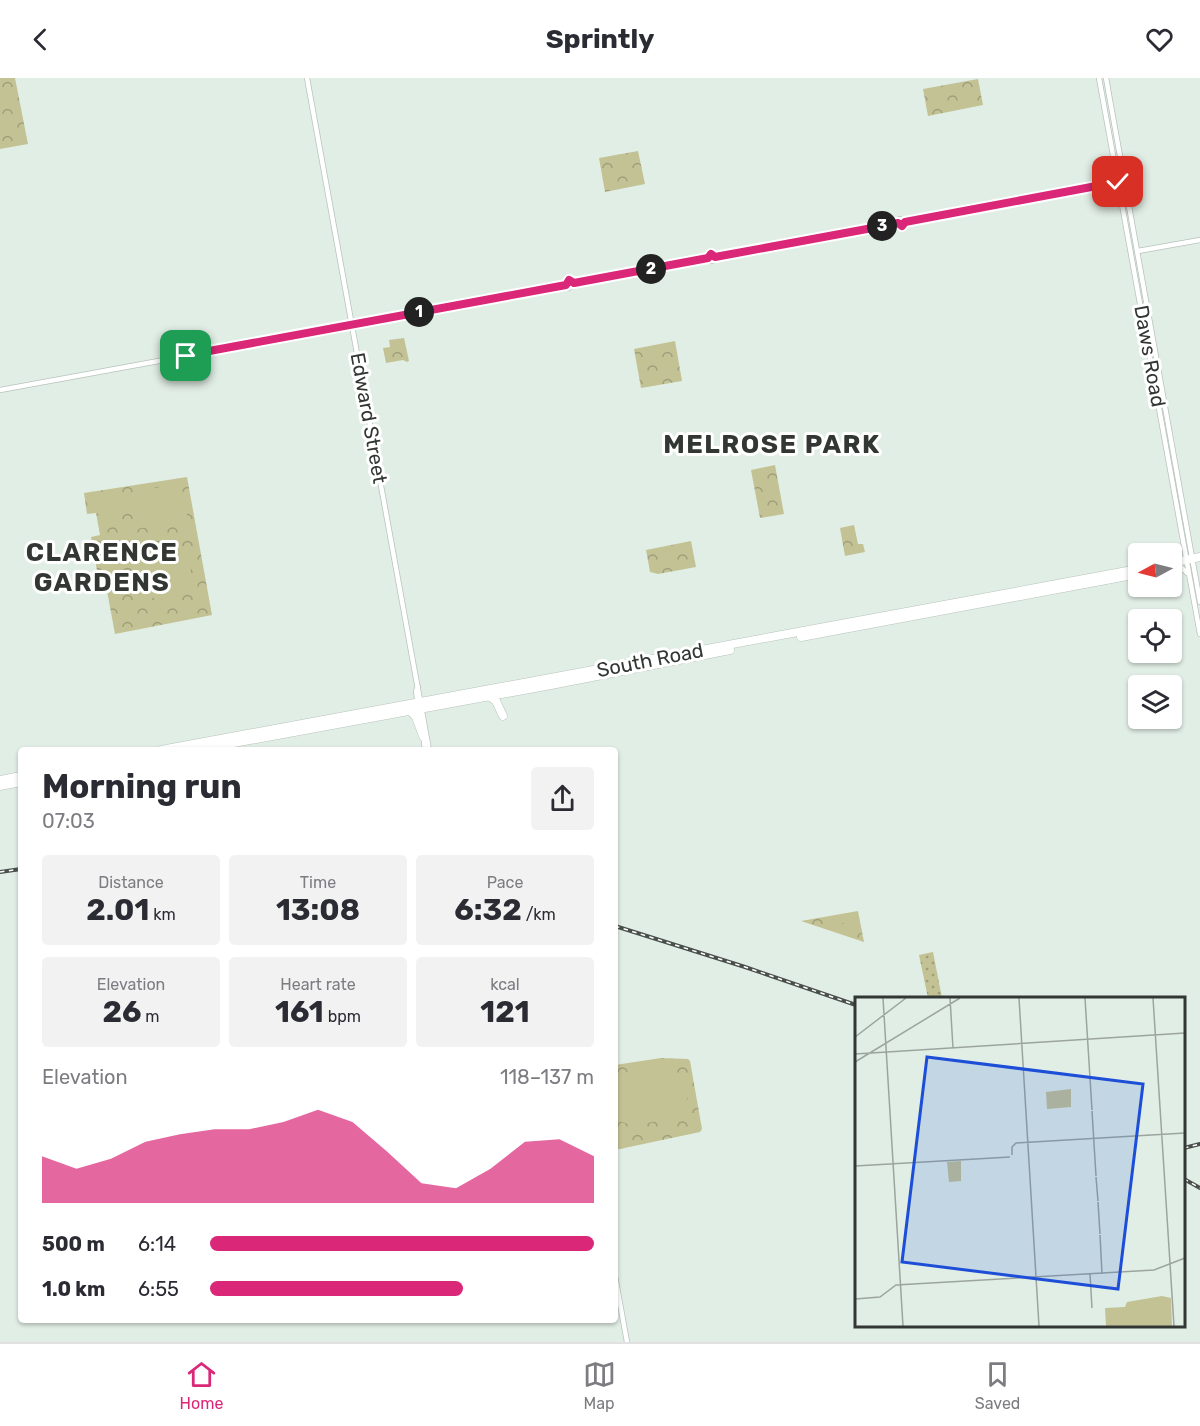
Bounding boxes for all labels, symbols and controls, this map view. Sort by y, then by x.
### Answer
icon: back [24,23,57,56]
text: Sprintly [546,23,654,55]
icon: heart [1143,23,1176,56]
pin [1092,156,1143,207]
icon: check [1101,165,1134,198]
pin: 3 [867,211,897,241]
text: 3 [877,216,887,235]
pin: 2 [636,254,666,284]
text: 2 [646,259,656,278]
pin: 1 [404,297,434,327]
text: 1 [415,302,423,321]
street label: Daws Road [1129,303,1171,409]
pin [160,330,211,381]
icon: arrive [169,339,202,372]
street label: Edward Street [346,351,392,486]
district label: MELROSE PARK [663,429,881,460]
district label: CLARENCE GARDENS [26,537,178,598]
north arrow [1128,543,1182,597]
map controls [1128,543,1182,729]
button: locate [1128,609,1182,663]
street label: South Road [595,638,705,682]
button: layers [1128,675,1182,729]
text: Morning run [42,767,242,806]
button: share [531,767,594,830]
text: 07:03 [42,809,95,833]
text: Distance [98,873,164,892]
text: Time [300,873,336,892]
text: Pace [487,873,523,892]
text: 2.01 [86,892,149,928]
text: 13:08 [276,892,360,928]
text: 6:32 [454,892,522,928]
text: km [149,905,176,924]
text: /km [522,905,556,924]
text: Elevation [97,975,165,994]
text: Heart rate [280,975,356,994]
text: kcal [490,975,520,994]
text: 26 [102,994,141,1030]
text: 161 [275,994,324,1030]
text: 121 [480,994,530,1030]
inset map [855,997,1185,1327]
text: m [141,1007,160,1026]
text: bpm [324,1007,361,1026]
text: Elevation [42,1065,128,1089]
text: 118–137 m [500,1065,594,1089]
text: 500 m [42,1232,105,1256]
text: 6:14 [138,1232,176,1256]
text: 1.0 km [42,1277,105,1301]
text: 6:55 [138,1277,179,1301]
tab: Home [180,1358,223,1413]
tab: Map [583,1358,616,1413]
tab: Saved [975,1358,1020,1413]

